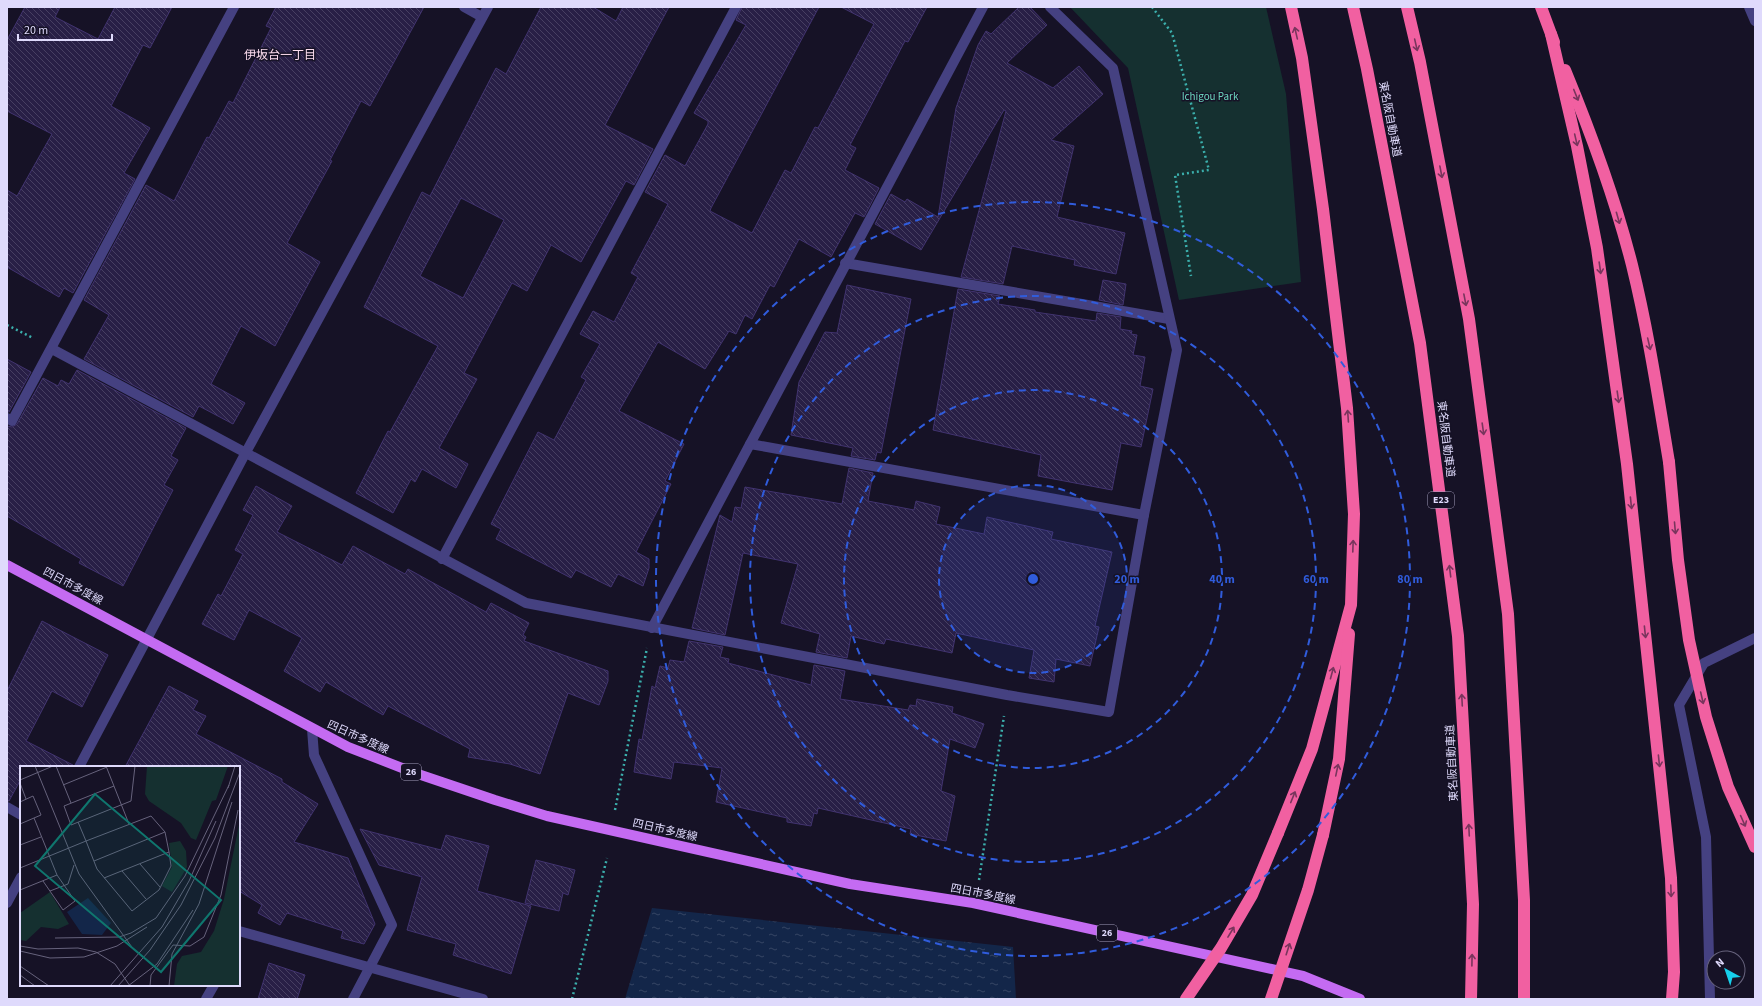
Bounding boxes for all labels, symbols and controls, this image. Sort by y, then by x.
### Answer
scale bar [18,16,112,42]
text: 20 m [24,22,48,39]
one-way arrow [1292,26,1300,39]
one-way arrow [1413,38,1420,51]
district label: 伊坂台一丁目 [244,47,316,64]
street label: 東名阪自動車道 [1375,80,1405,158]
park label: Ichigou Park [1182,89,1239,104]
one-way arrow [1572,89,1580,101]
one-way arrow [1573,134,1580,147]
one-way arrow [1437,166,1445,179]
one-way arrow [1615,211,1622,224]
one-way arrow [1596,261,1604,274]
one-way arrow [1462,293,1470,306]
one-way arrow [1646,338,1654,351]
one-way arrow [1614,390,1622,403]
street label: 東名阪自動車道 [1434,400,1458,478]
one-way arrow [1344,410,1351,423]
one-way arrow [1480,422,1487,435]
road number: E23 [1428,492,1454,508]
one-way arrow [1628,496,1635,509]
one-way arrow [1671,521,1679,534]
one-way arrow [1349,540,1357,553]
street label: 四日市多度線 [40,564,106,608]
one-way arrow [1446,565,1454,578]
text: 20 m [1114,571,1140,588]
text: 40 m [1209,571,1235,588]
text: 60 m [1303,571,1329,588]
text: 80 m [1397,571,1423,588]
centre of rings [1026,572,1040,586]
one-way arrow [1641,625,1649,638]
one-way arrow [1329,667,1337,680]
one-way arrow [1699,691,1706,704]
one-way arrow [1458,694,1465,707]
street label: 四日市多度線 [325,717,391,757]
street label: 東名阪自動車道 [1442,724,1462,802]
one-way arrow [1655,754,1662,767]
one-way arrow [1333,763,1341,776]
road number: 26 [401,764,421,780]
inset map [20,766,240,986]
one-way arrow [1289,791,1297,803]
street label: 四日市多度線 [631,815,699,845]
one-way arrow [1740,815,1747,827]
one-way arrow [1465,824,1472,837]
street label: 四日市多度線 [949,880,1017,908]
one-way arrow [1667,884,1675,897]
road number: 26 [1097,925,1117,941]
one-way arrow [1228,926,1236,938]
one-way arrow [1285,943,1293,955]
north arrow [1706,950,1746,990]
one-way arrow [1468,954,1476,967]
text: N [1712,955,1728,971]

